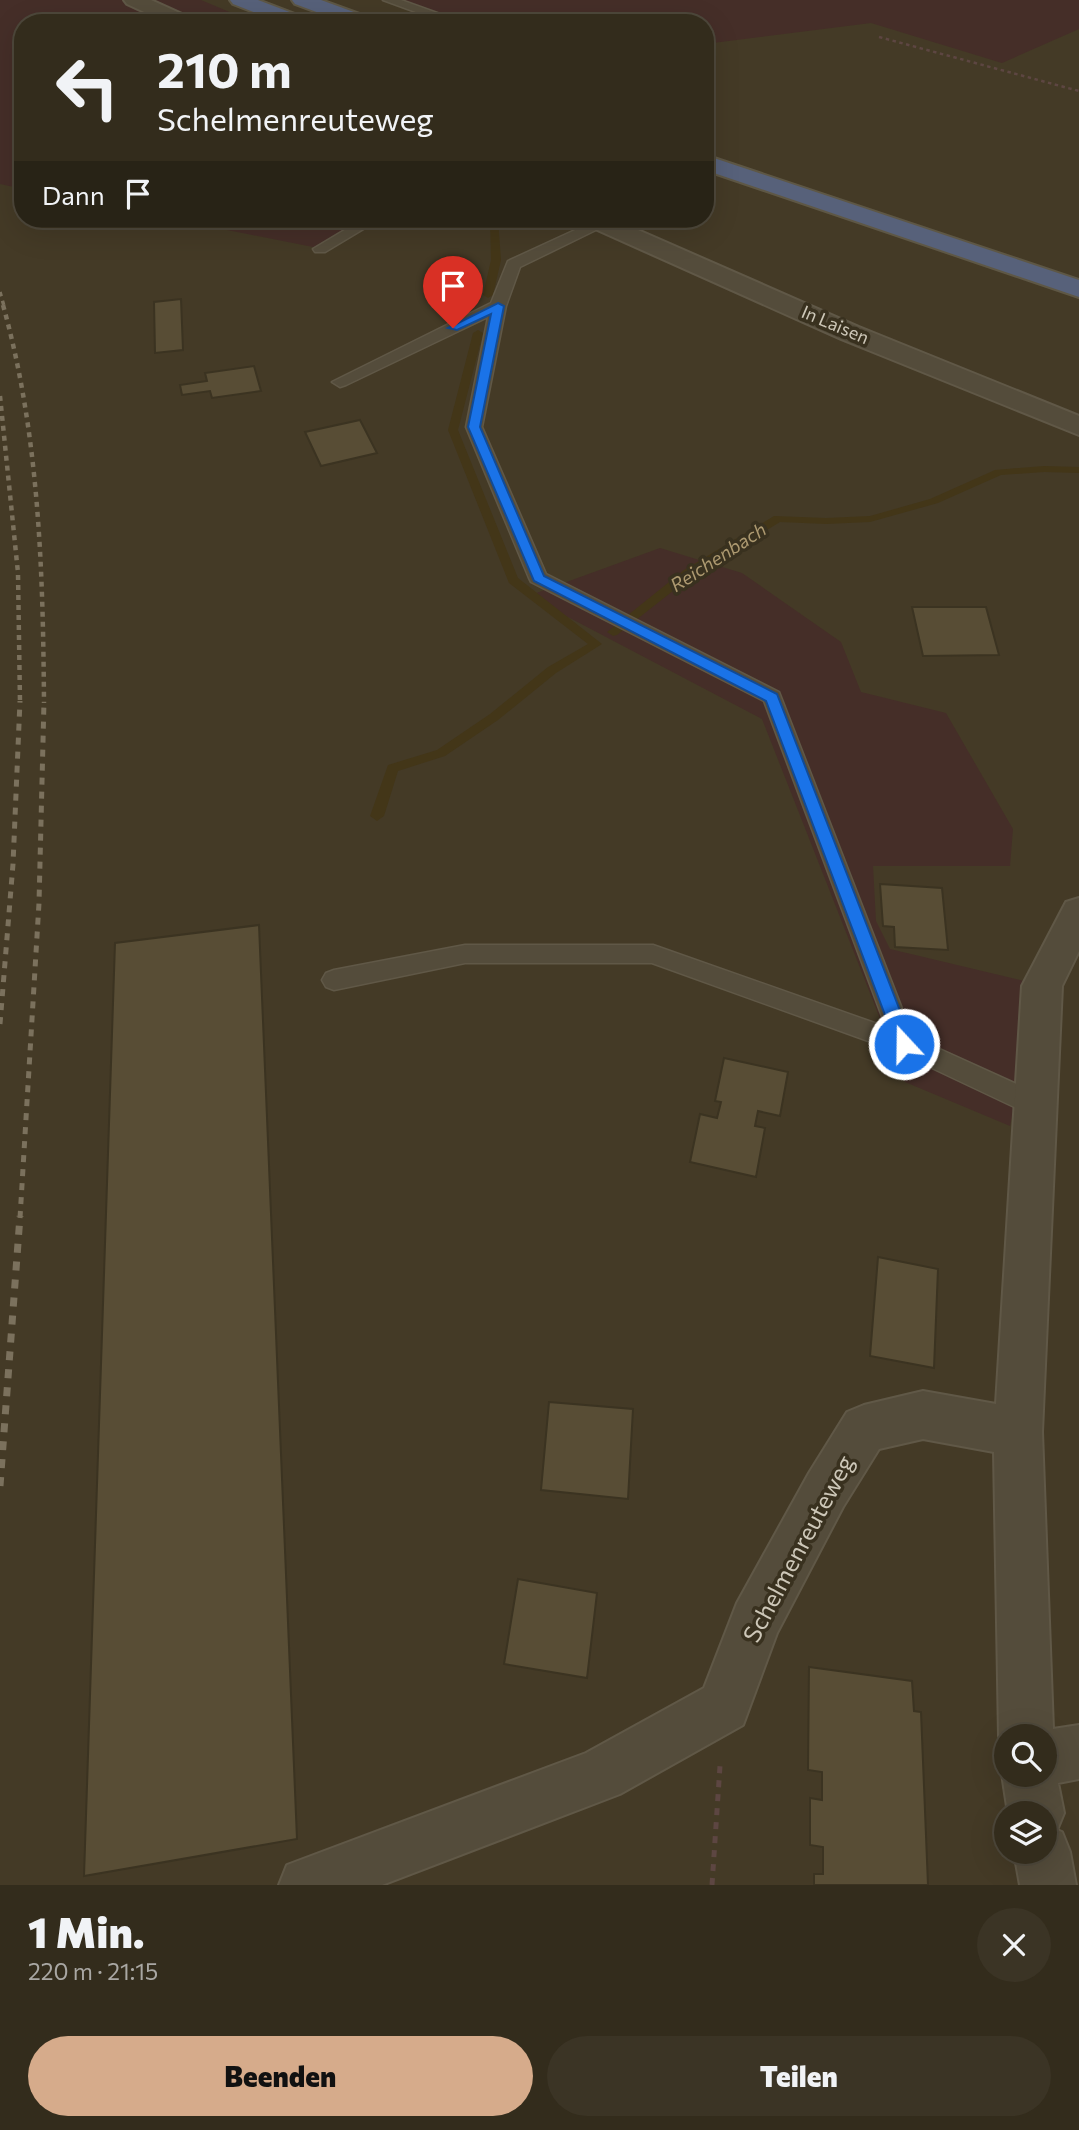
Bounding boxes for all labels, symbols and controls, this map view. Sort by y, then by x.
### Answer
text: 210 m [157,38,292,98]
icon: left [42,42,133,133]
text: Schelmenreuteweg [157,98,434,138]
icon: arrive [119,175,157,213]
text: Dann [42,179,105,210]
pin [423,256,483,328]
icon: arrive [434,267,472,305]
street label: In Laisen [798,300,872,348]
water label: Reichenbach [665,517,770,596]
position arrow [867,1007,941,1081]
street label: Schelmenreuteweg [736,1450,859,1647]
map controls [994,1724,1057,1864]
button: search [994,1724,1057,1787]
button: layers [994,1801,1057,1864]
text: 1 Min. [28,1905,145,1957]
button: close [977,1908,1051,1982]
text: 220 m · 21:15 [28,1957,158,1985]
button: Beenden [28,2036,533,2116]
button: Teilen [547,2036,1051,2116]

